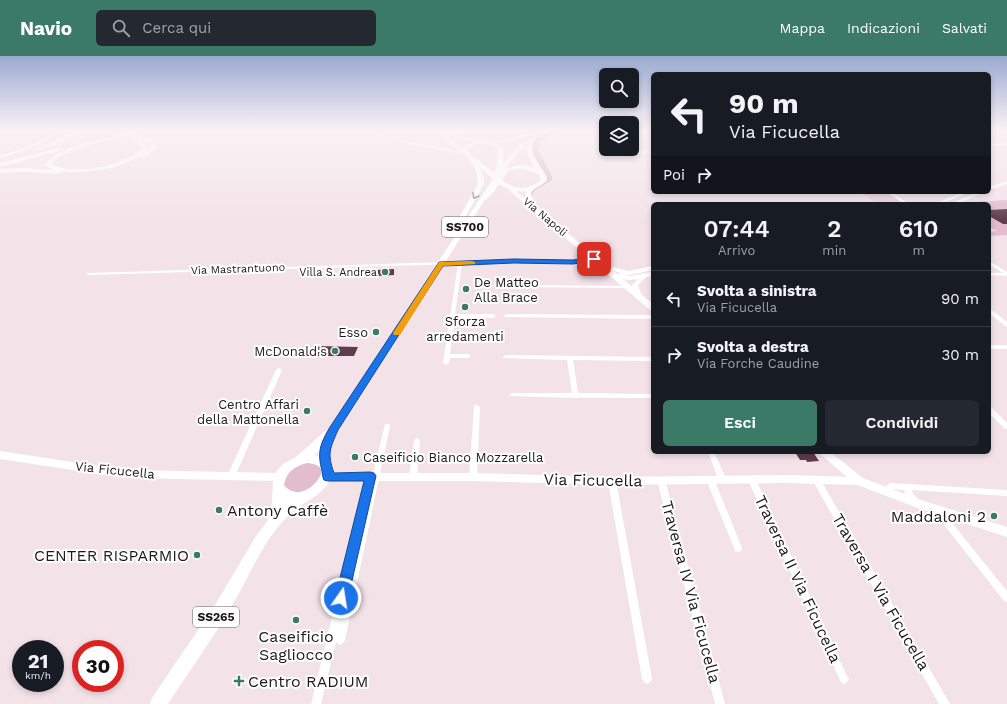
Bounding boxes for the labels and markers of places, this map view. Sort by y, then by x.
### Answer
pin [577,242,611,276]
place label: Villa S. Andrea [299,266,377,279]
marker: Villa S. Andrea [380,267,390,277]
place label: De Matteo Alla Brace [474,275,539,305]
marker: De Matteo Alla Brace [461,284,471,294]
marker: Sforza arredamenti [460,302,470,312]
place label: Sforza arredamenti [426,314,504,344]
place label: Esso [338,325,368,340]
marker: Esso [371,327,381,337]
place label: McDonald's [254,344,327,359]
marker: McDonald's [330,346,340,356]
place label: Centro Affari della Mattonella [197,397,300,427]
marker: Centro Affari della Mattonella [302,406,312,416]
place label: Caseificio Bianco Mozzarella [363,450,544,465]
marker: Caseificio Bianco Mozzarella [350,452,360,462]
place label: Antony Caffè [227,501,328,520]
marker: Antony Caffè [214,505,224,515]
place label: Maddaloni 2 [891,507,986,526]
marker: Maddaloni 2 [989,511,999,521]
place label: CENTER RISPARMIO [34,546,189,565]
marker: CENTER RISPARMIO [192,550,202,560]
marker: Caseificio Sagliocco [291,615,301,625]
place label: Caseificio Sagliocco [258,627,334,664]
place label: Centro RADIUM [248,672,369,691]
marker: Centro RADIUM [233,675,245,687]

